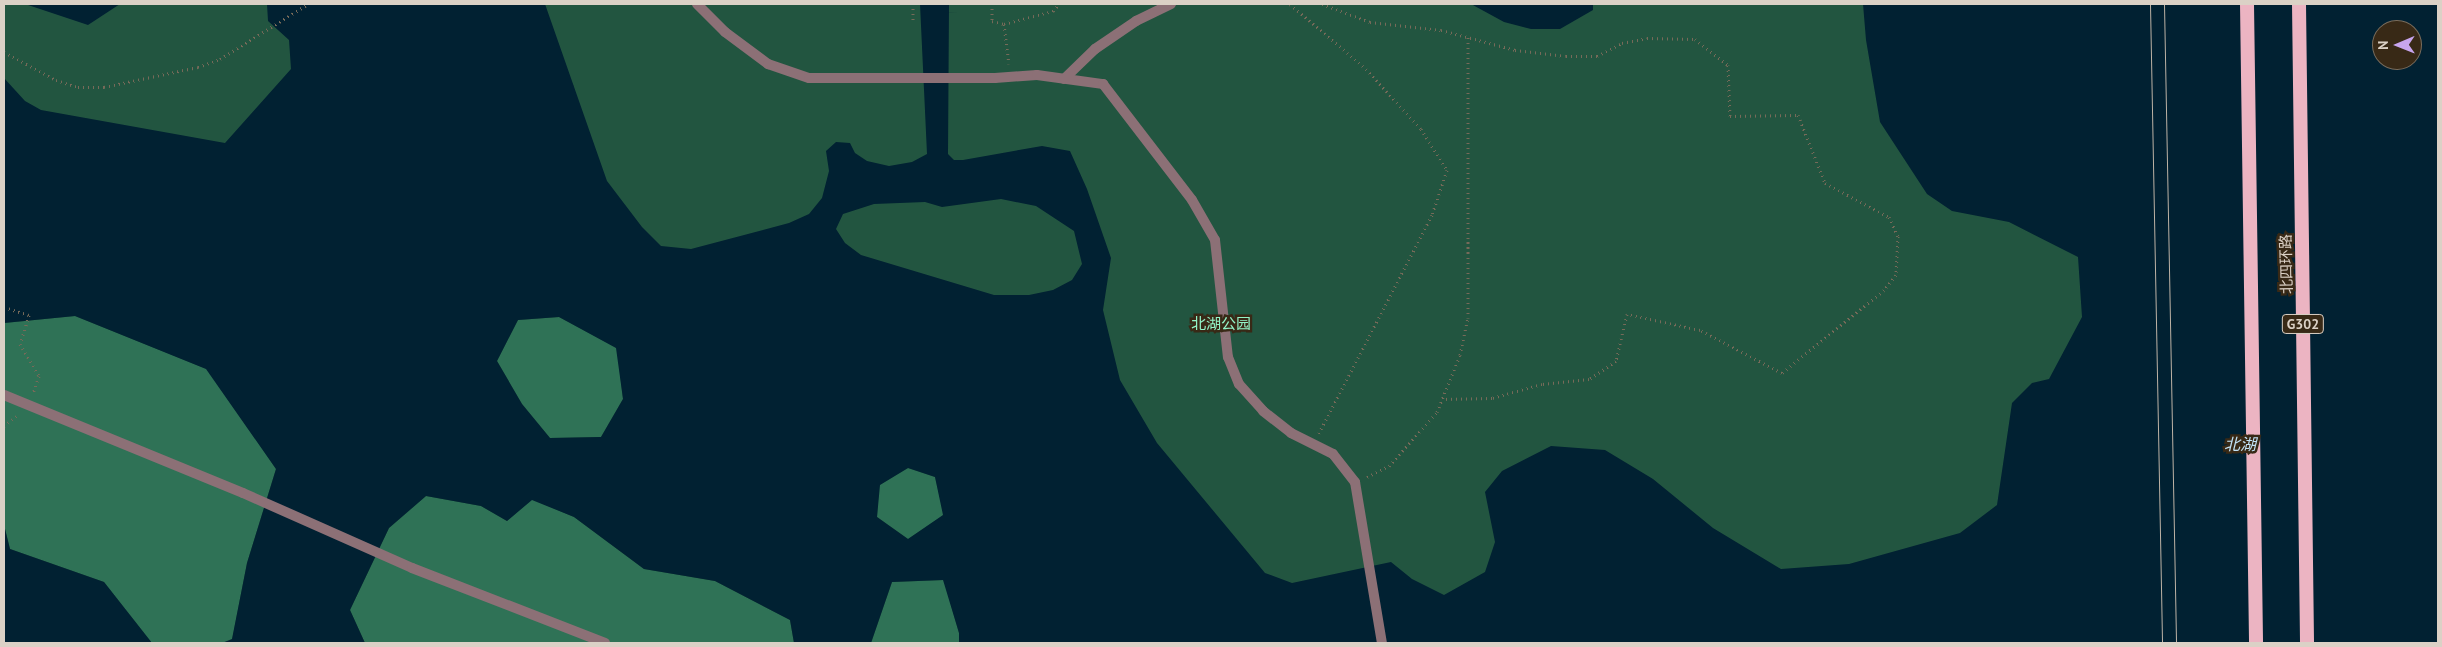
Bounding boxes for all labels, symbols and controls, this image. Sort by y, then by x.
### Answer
north arrow [2372,20,2422,70]
text: N [2374,40,2392,50]
street label: 北四环路 [2276,234,2296,294]
road number: G302 [2282,312,2324,336]
park label: 北湖公园 [1191,315,1251,333]
water label: 北湖 [2224,434,2256,454]

